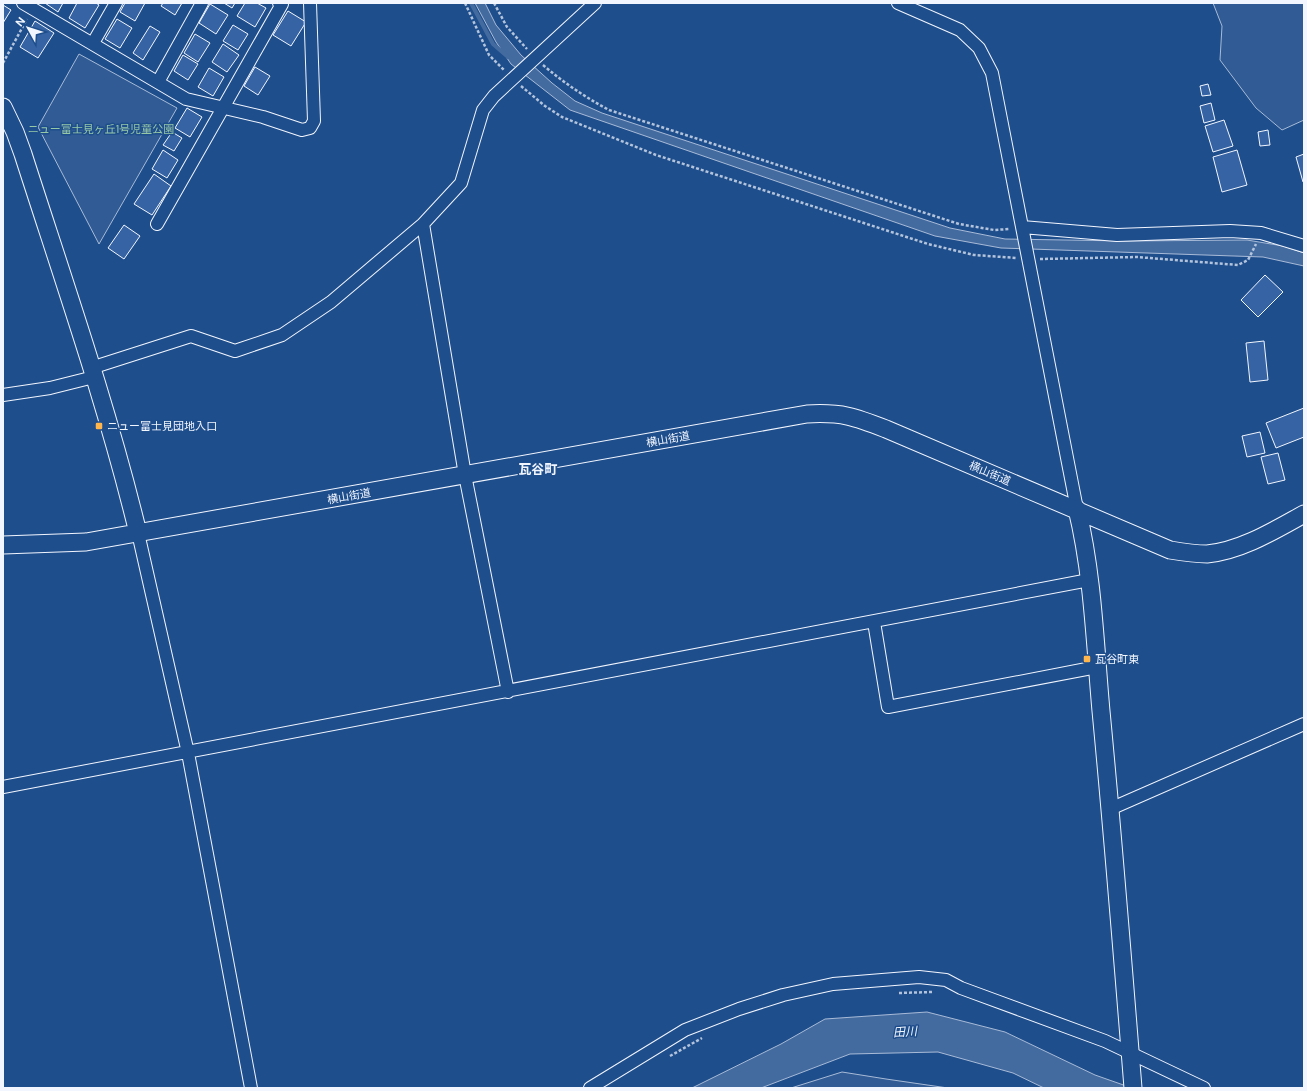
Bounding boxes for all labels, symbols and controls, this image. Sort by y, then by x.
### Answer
north arrow [8,8,48,48]
text: N [12,14,28,29]
park label: ニュー富士見ヶ丘1号児童公園 [28,122,174,136]
place label: ニュー富士見団地入口 [107,419,217,433]
marker: ニュー富士見団地入口 [94,421,104,431]
street label: 横山街道 [645,428,691,450]
street label: 横山街道 [967,458,1013,488]
district label: 瓦谷町 [518,461,558,478]
street label: 横山街道 [326,485,372,507]
place label: 瓦谷町東 [1095,652,1139,666]
marker: 瓦谷町東 [1082,654,1092,664]
water label: 田川 [892,1023,920,1041]

